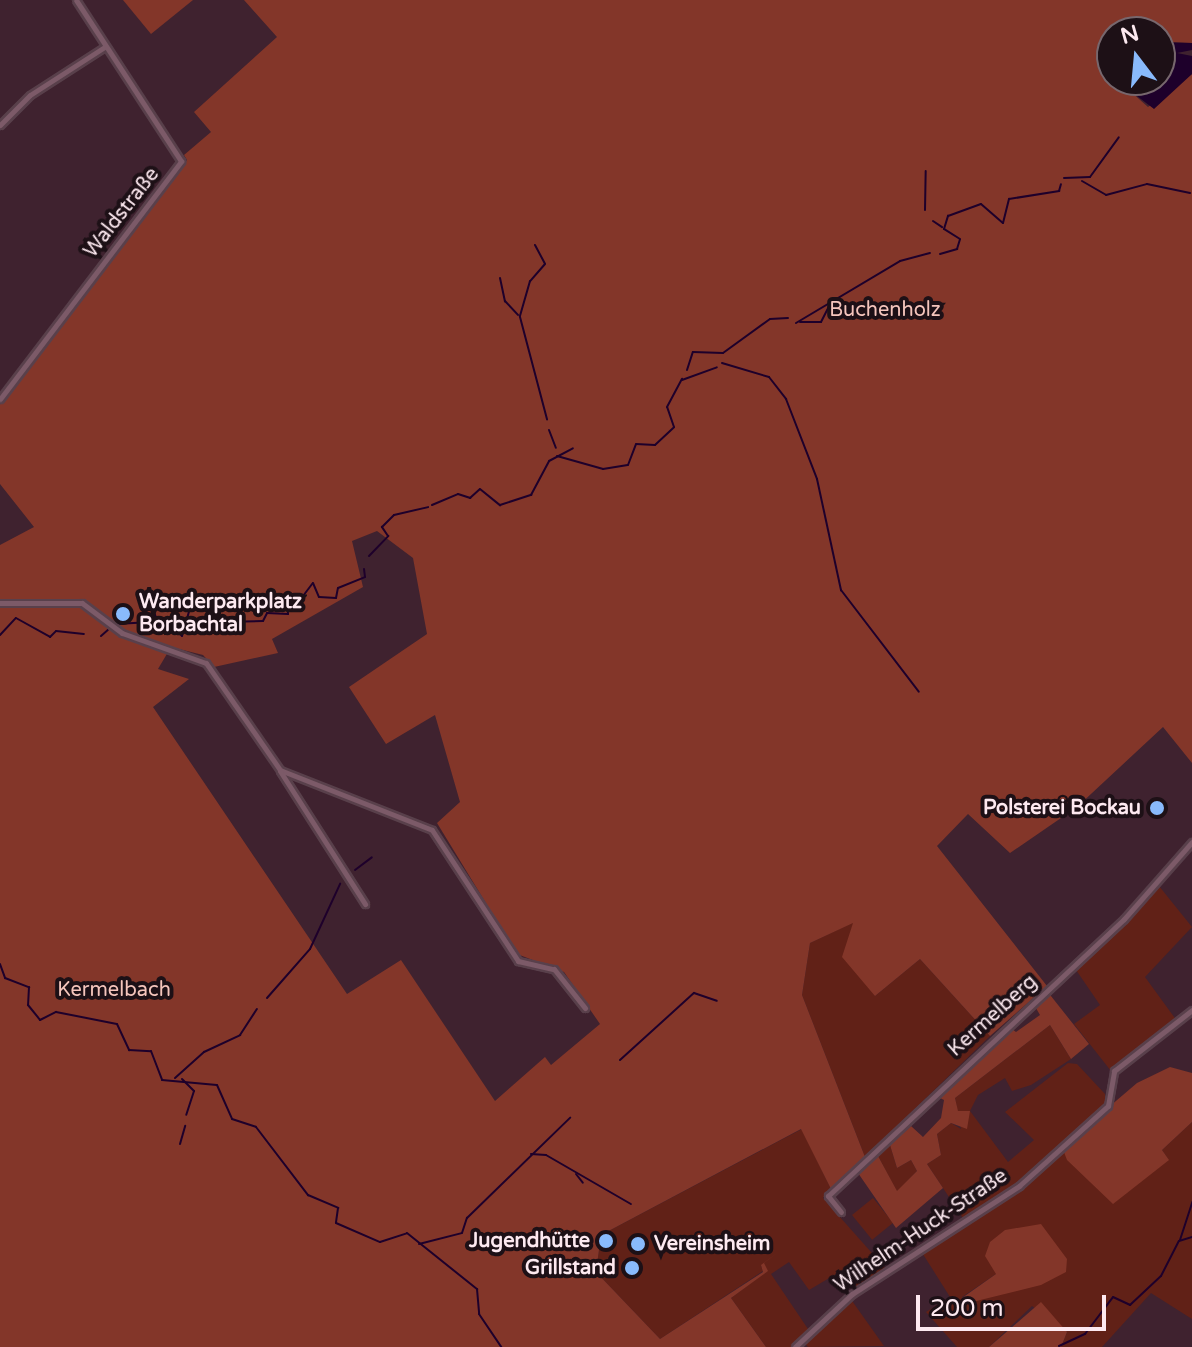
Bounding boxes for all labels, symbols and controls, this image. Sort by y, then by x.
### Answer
north arrow [1096,16,1176,96]
text: N [1118,20,1142,50]
street label: Waldstraße [79,163,165,263]
park label: Buchenholz [829,298,941,322]
place label: Wanderparkplatz Borbachtal [139,590,302,637]
marker: Wanderparkplatz Borbachtal [114,605,132,623]
place label: Polsterei Bockau [983,796,1141,820]
marker: Polsterei Bockau [1148,799,1166,817]
street label: Kermelberg [944,970,1042,1062]
park label: Kermelbach [57,978,171,1002]
street label: Wilhelm-Huck-Straße [830,1164,1012,1298]
place label: Jugendhütte [469,1229,590,1253]
marker: Jugendhütte [597,1232,615,1250]
place label: Vereinsheim [654,1232,770,1256]
marker: Vereinsheim [629,1235,647,1253]
place label: Grillstand [525,1256,616,1280]
marker: Grillstand [623,1259,641,1277]
scale bar [920,1279,1110,1329]
text: 200 m [930,1294,1004,1323]

